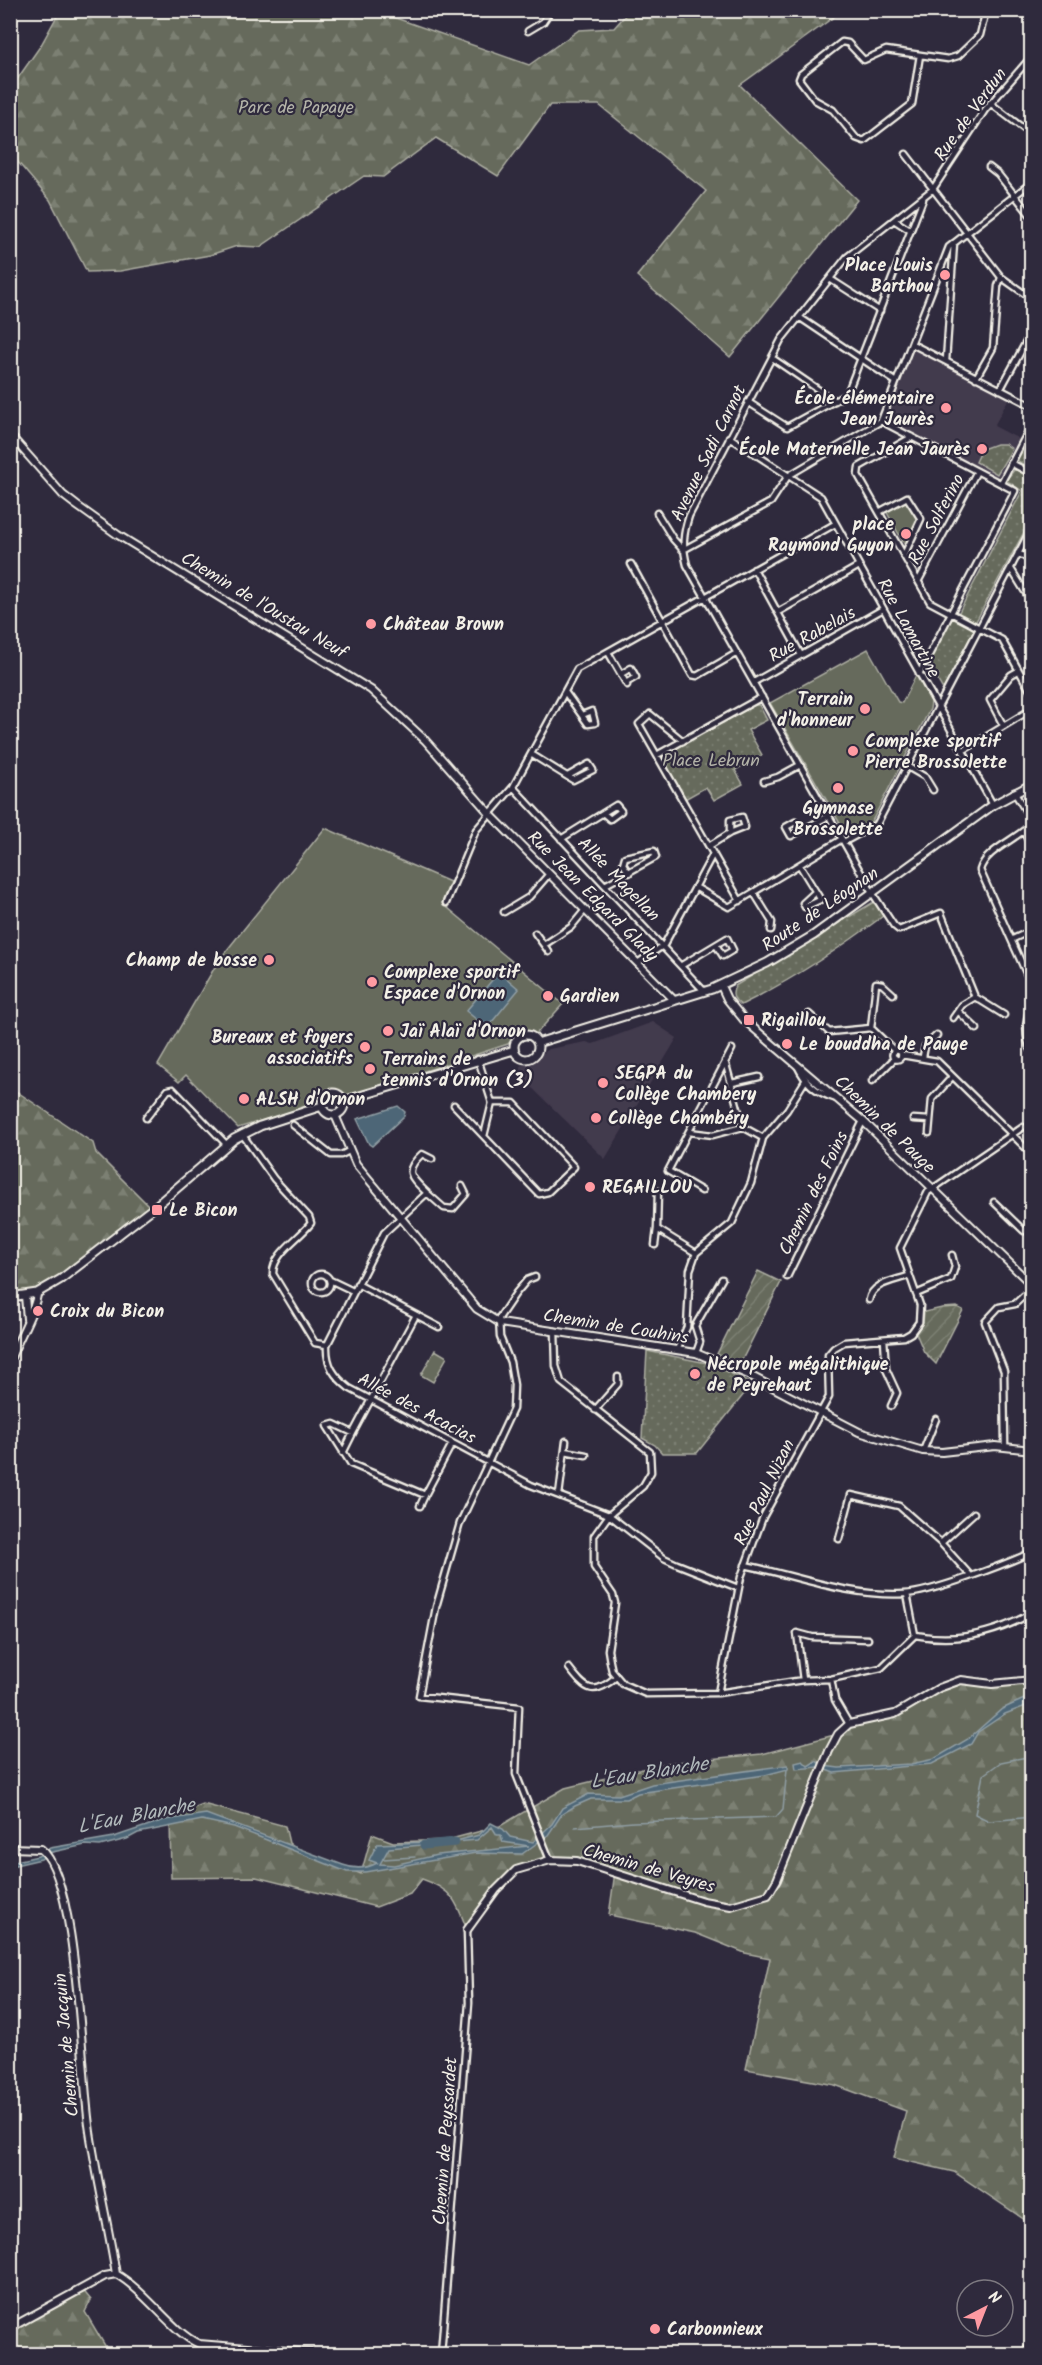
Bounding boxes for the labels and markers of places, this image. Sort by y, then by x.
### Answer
place label: Place Louis Barthou [845,252,934,302]
marker: Place Louis Barthou [938,268,952,282]
place label: École élémentaire Jean Jaurès [795,385,935,435]
marker: École élémentaire Jean Jaurès [939,401,953,415]
place label: École Maternelle Jean Jaurès [739,436,971,465]
marker: École Maternelle Jean Jaurès [975,442,989,456]
place label: place Raymond Guyon [768,511,894,561]
marker: place Raymond Guyon [899,527,913,541]
place label: Château Brown [383,611,504,640]
marker: Château Brown [364,617,378,631]
place label: Terrain d'honneur [777,686,854,736]
marker: Terrain d'honneur [858,702,872,716]
place label: Complexe sportif Pierre Brossolette [865,728,1007,778]
marker: Complexe sportif Pierre Brossolette [846,744,860,758]
marker: Gymnase Brossolette [831,781,845,795]
place label: Gymnase Brossolette [793,795,883,845]
place label: Champ de bosse [126,947,257,976]
marker: Champ de bosse [262,953,276,967]
place label: Complexe sportif Espace d'Ornon [384,959,521,1009]
marker: Complexe sportif Espace d'Ornon [365,975,379,989]
place label: Gardien [560,983,620,1012]
marker: Gardien [541,989,555,1003]
place label: Rigaillou [761,1007,826,1036]
marker: Rigaillou [742,1013,756,1027]
place label: Jaï Alaï d'Ornon [400,1018,526,1047]
place label: Bureaux et foyers associatifs [211,1024,354,1074]
marker: Jaï Alaï d'Ornon [381,1024,395,1038]
place label: Le bouddha de Pauge [799,1031,968,1060]
marker: Le bouddha de Pauge [780,1037,794,1051]
marker: Bureaux et foyers associatifs [358,1040,372,1054]
place label: Terrains de tennis d'Ornon (3) [382,1046,533,1096]
place label: SEGPA du Collège Chambery [615,1060,757,1110]
marker: Terrains de tennis d'Ornon (3) [363,1062,377,1076]
marker: SEGPA du Collège Chambery [596,1076,610,1090]
place label: ALSH d'Ornon [256,1086,365,1115]
marker: ALSH d'Ornon [237,1092,251,1106]
place label: Collège Chambéry [608,1105,749,1134]
marker: Collège Chambéry [589,1111,603,1125]
place label: REGAILLOU [602,1174,692,1203]
marker: REGAILLOU [583,1180,597,1194]
place label: Le Bicon [169,1197,237,1226]
marker: Le Bicon [150,1203,164,1217]
place label: Croix du Bicon [50,1298,164,1327]
marker: Croix du Bicon [31,1304,45,1318]
place label: Nécropole mégalithique de Peyrehaut [707,1351,889,1401]
marker: Nécropole mégalithique de Peyrehaut [688,1367,702,1381]
place label: Carbonnieux [667,2316,763,2345]
marker: Carbonnieux [648,2322,662,2336]

